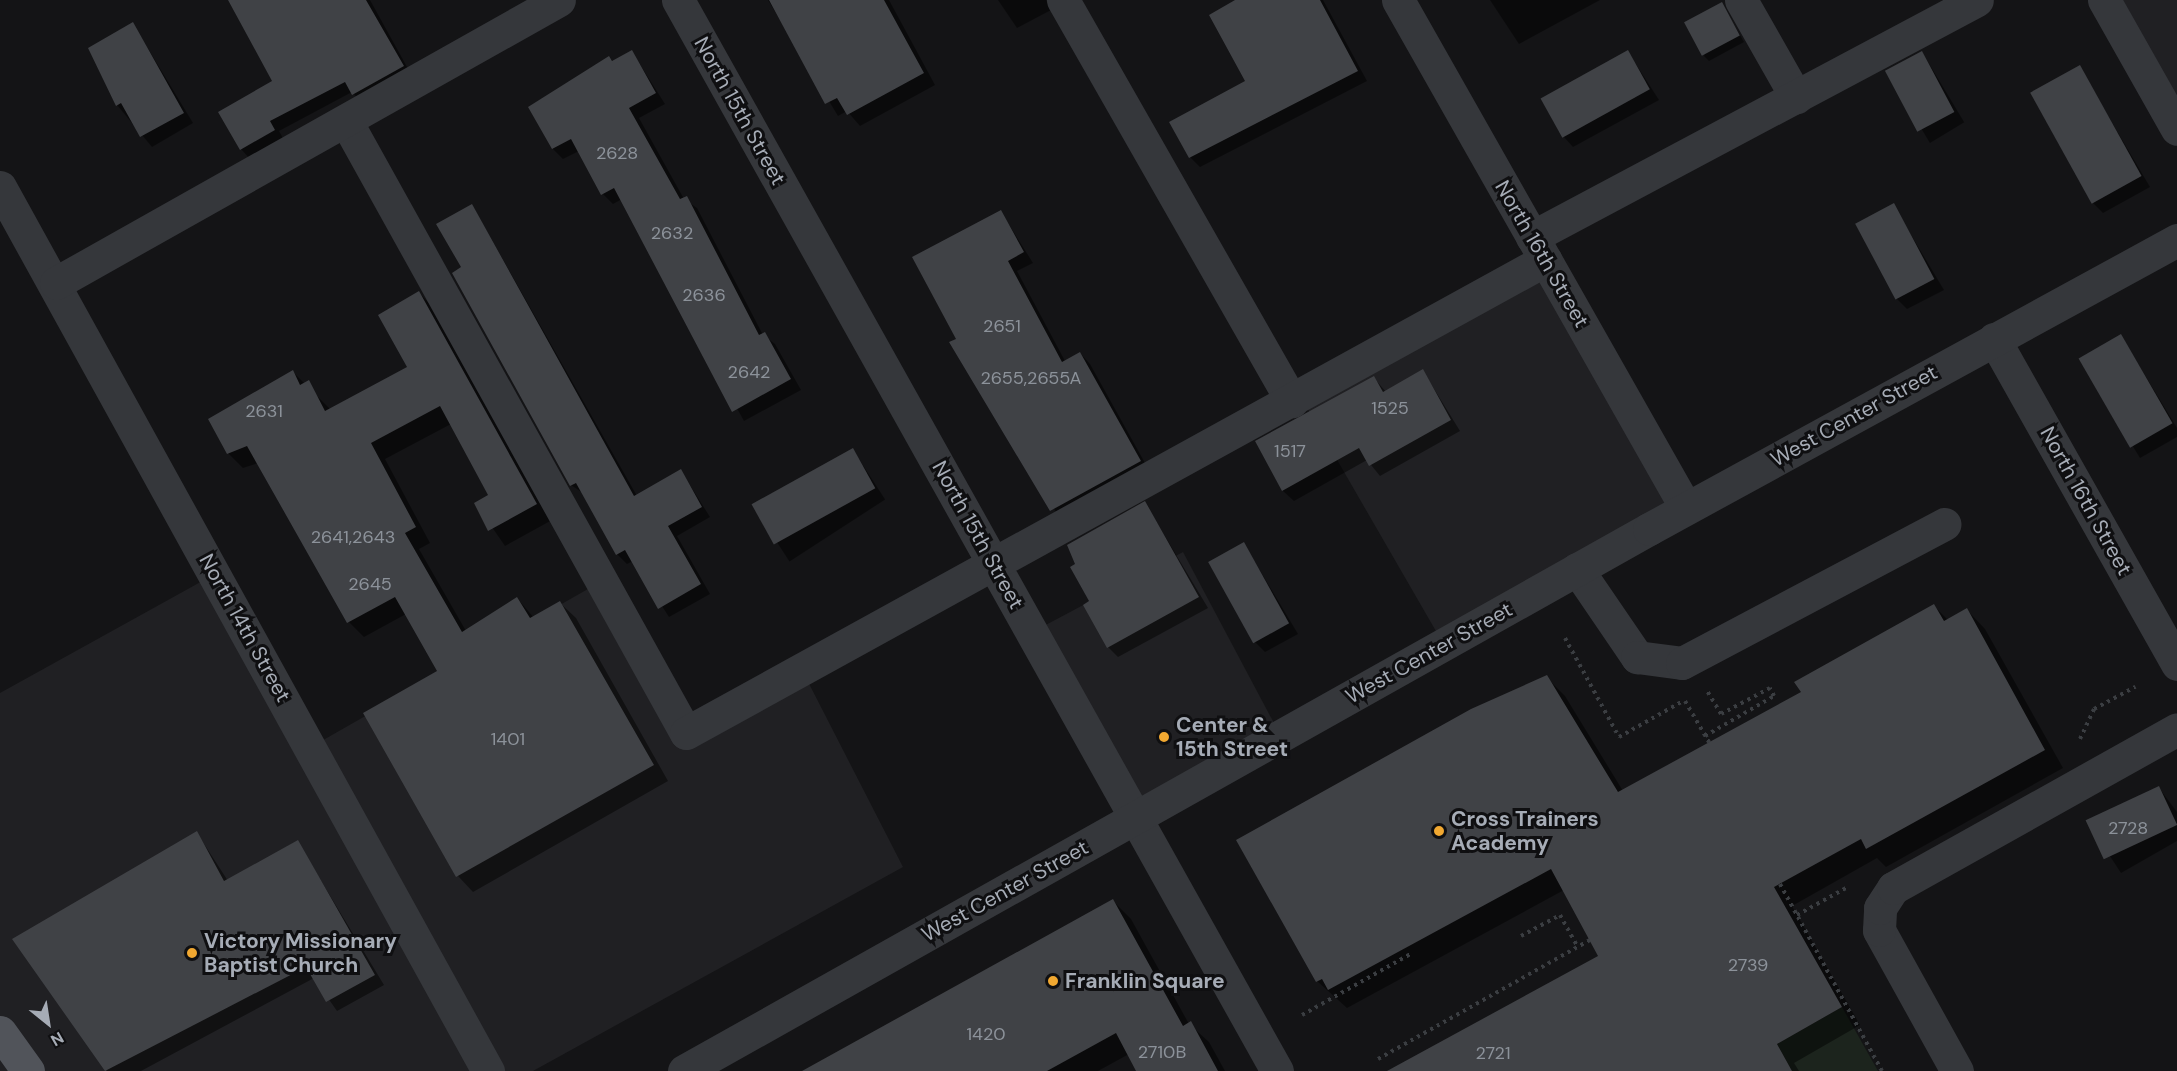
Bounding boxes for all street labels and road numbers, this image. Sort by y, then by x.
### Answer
street label: North 15th Street [689,33,791,189]
street label: North 16th Street [1490,176,1594,332]
street label: West Center Street [1766,360,1942,472]
street label: North 16th Street [2035,422,2137,580]
street label: North 15th Street [927,457,1029,613]
street label: North 14th Street [194,550,296,706]
street label: West Center Street [1341,597,1517,709]
street label: West Center Street [917,835,1093,947]

